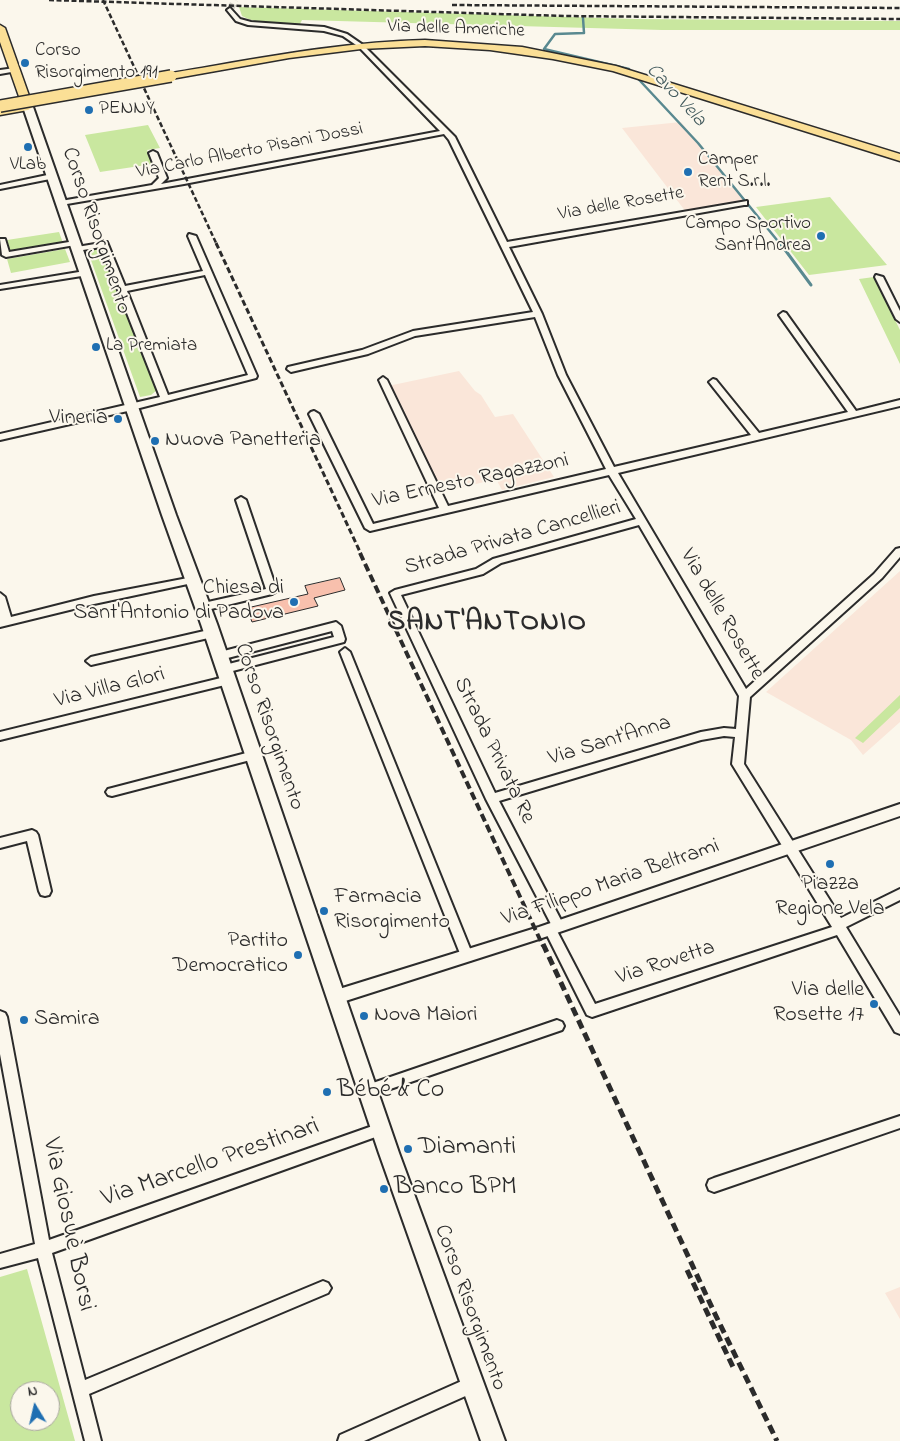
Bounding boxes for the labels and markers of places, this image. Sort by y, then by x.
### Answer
place label: Corso Risorgimento 191 [35,41,158,85]
marker: Corso Risorgimento 191 [19,57,31,69]
place label: PENNY [99,99,155,121]
marker: PENNY [83,104,95,116]
marker: VLab [22,141,34,153]
place label: Camper Rent S.r.l. [698,150,770,194]
place label: VLab [10,155,46,177]
marker: Camper Rent S.r.l. [682,166,694,178]
place label: Campo Sportivo Sant'Andrea [685,214,811,258]
marker: Campo Sportivo Sant'Andrea [815,230,827,242]
place label: La Premiata [106,336,197,358]
marker: La Premiata [90,341,102,353]
place label: Vineria [49,406,108,432]
marker: Vineria [112,413,124,425]
place label: Nuova Panetteria [165,428,321,454]
marker: Nuova Panetteria [149,435,161,447]
place label: Chiesa di Sant'Antonio di Padova [73,576,284,628]
marker: Chiesa di Sant'Antonio di Padova [288,596,300,608]
marker: Piazza Regione Vela [824,858,836,870]
place label: Piazza Regione Vela [775,872,885,924]
place label: Farmacia Risorgimento [334,885,450,936]
marker: Farmacia Risorgimento [318,905,330,917]
place label: Partito Democratico [172,929,288,980]
marker: Partito Democratico [292,949,304,961]
place label: Via delle Rosette 17 [773,978,864,1030]
marker: Via delle Rosette 17 [868,998,880,1010]
place label: Nova Maiori [374,1003,478,1029]
place label: Samira [34,1007,100,1033]
marker: Nova Maiori [358,1010,370,1022]
marker: Samira [18,1014,30,1026]
place label: Bébé & Co [337,1076,444,1108]
marker: Bébé & Co [321,1086,333,1098]
place label: Diamanti [418,1133,516,1165]
marker: Diamanti [402,1143,414,1155]
place label: Banco BPM [394,1173,517,1205]
marker: Banco BPM [378,1183,390,1195]

